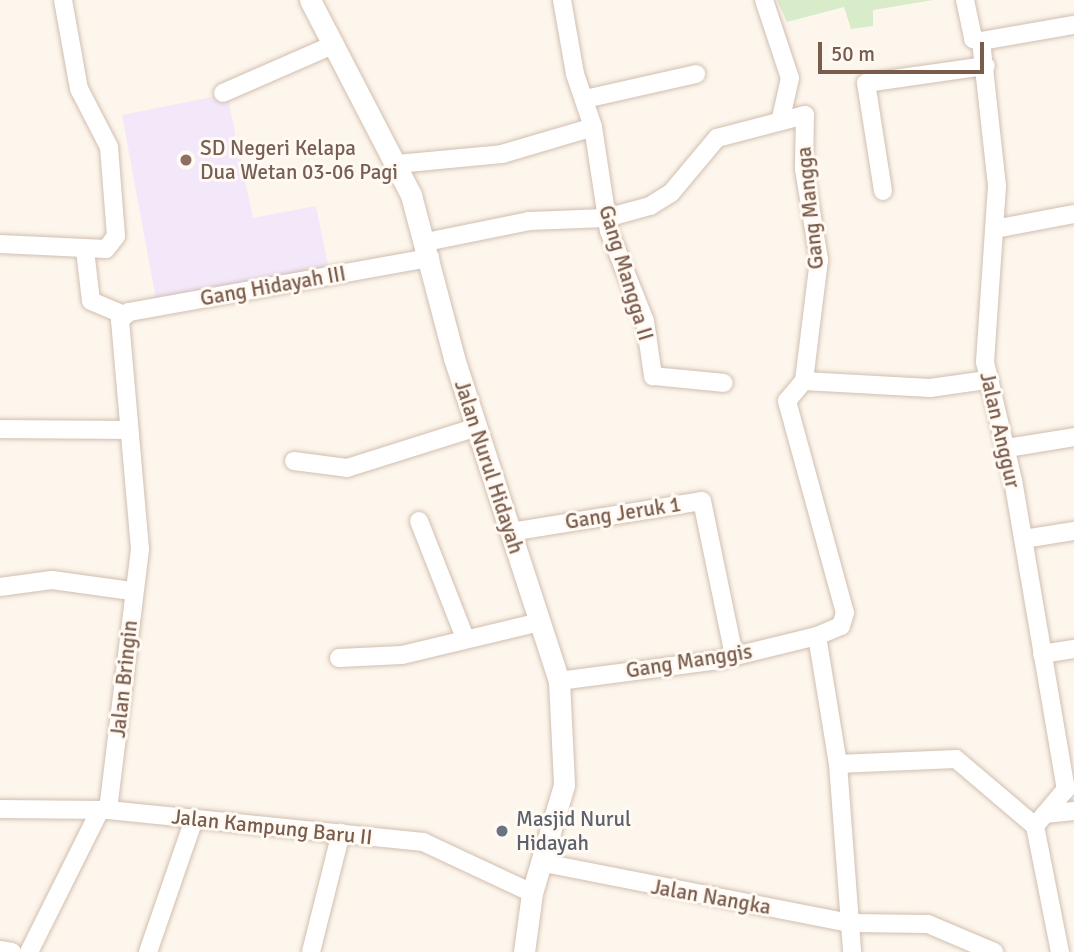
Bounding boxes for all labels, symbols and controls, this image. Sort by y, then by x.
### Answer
scale bar [822,28,988,72]
text: 50 m [831,41,875,67]
place label: SD Negeri Kelapa Dua Wetan 03-06 Pagi [200,135,398,185]
street label: Gang Mangga [791,145,829,271]
marker: SD Negeri Kelapa Dua Wetan 03-06 Pagi [178,152,194,168]
street label: Gang Mangga II [593,202,659,344]
street label: Gang Hidayah III [198,261,348,311]
street label: Jalan Anggur [974,370,1026,490]
street label: Jalan Nurul Hidayah [449,377,529,557]
street label: Gang Jeruk 1 [563,491,683,535]
street label: Jalan Bringin [105,619,143,739]
street label: Gang Manggis [624,639,754,683]
street label: Jalan Kampung Baru II [170,804,374,850]
place label: Masjid Nurul Hidayah [516,806,631,856]
marker: Masjid Nurul Hidayah [494,823,510,839]
street label: Jalan Nangka [649,874,773,920]

